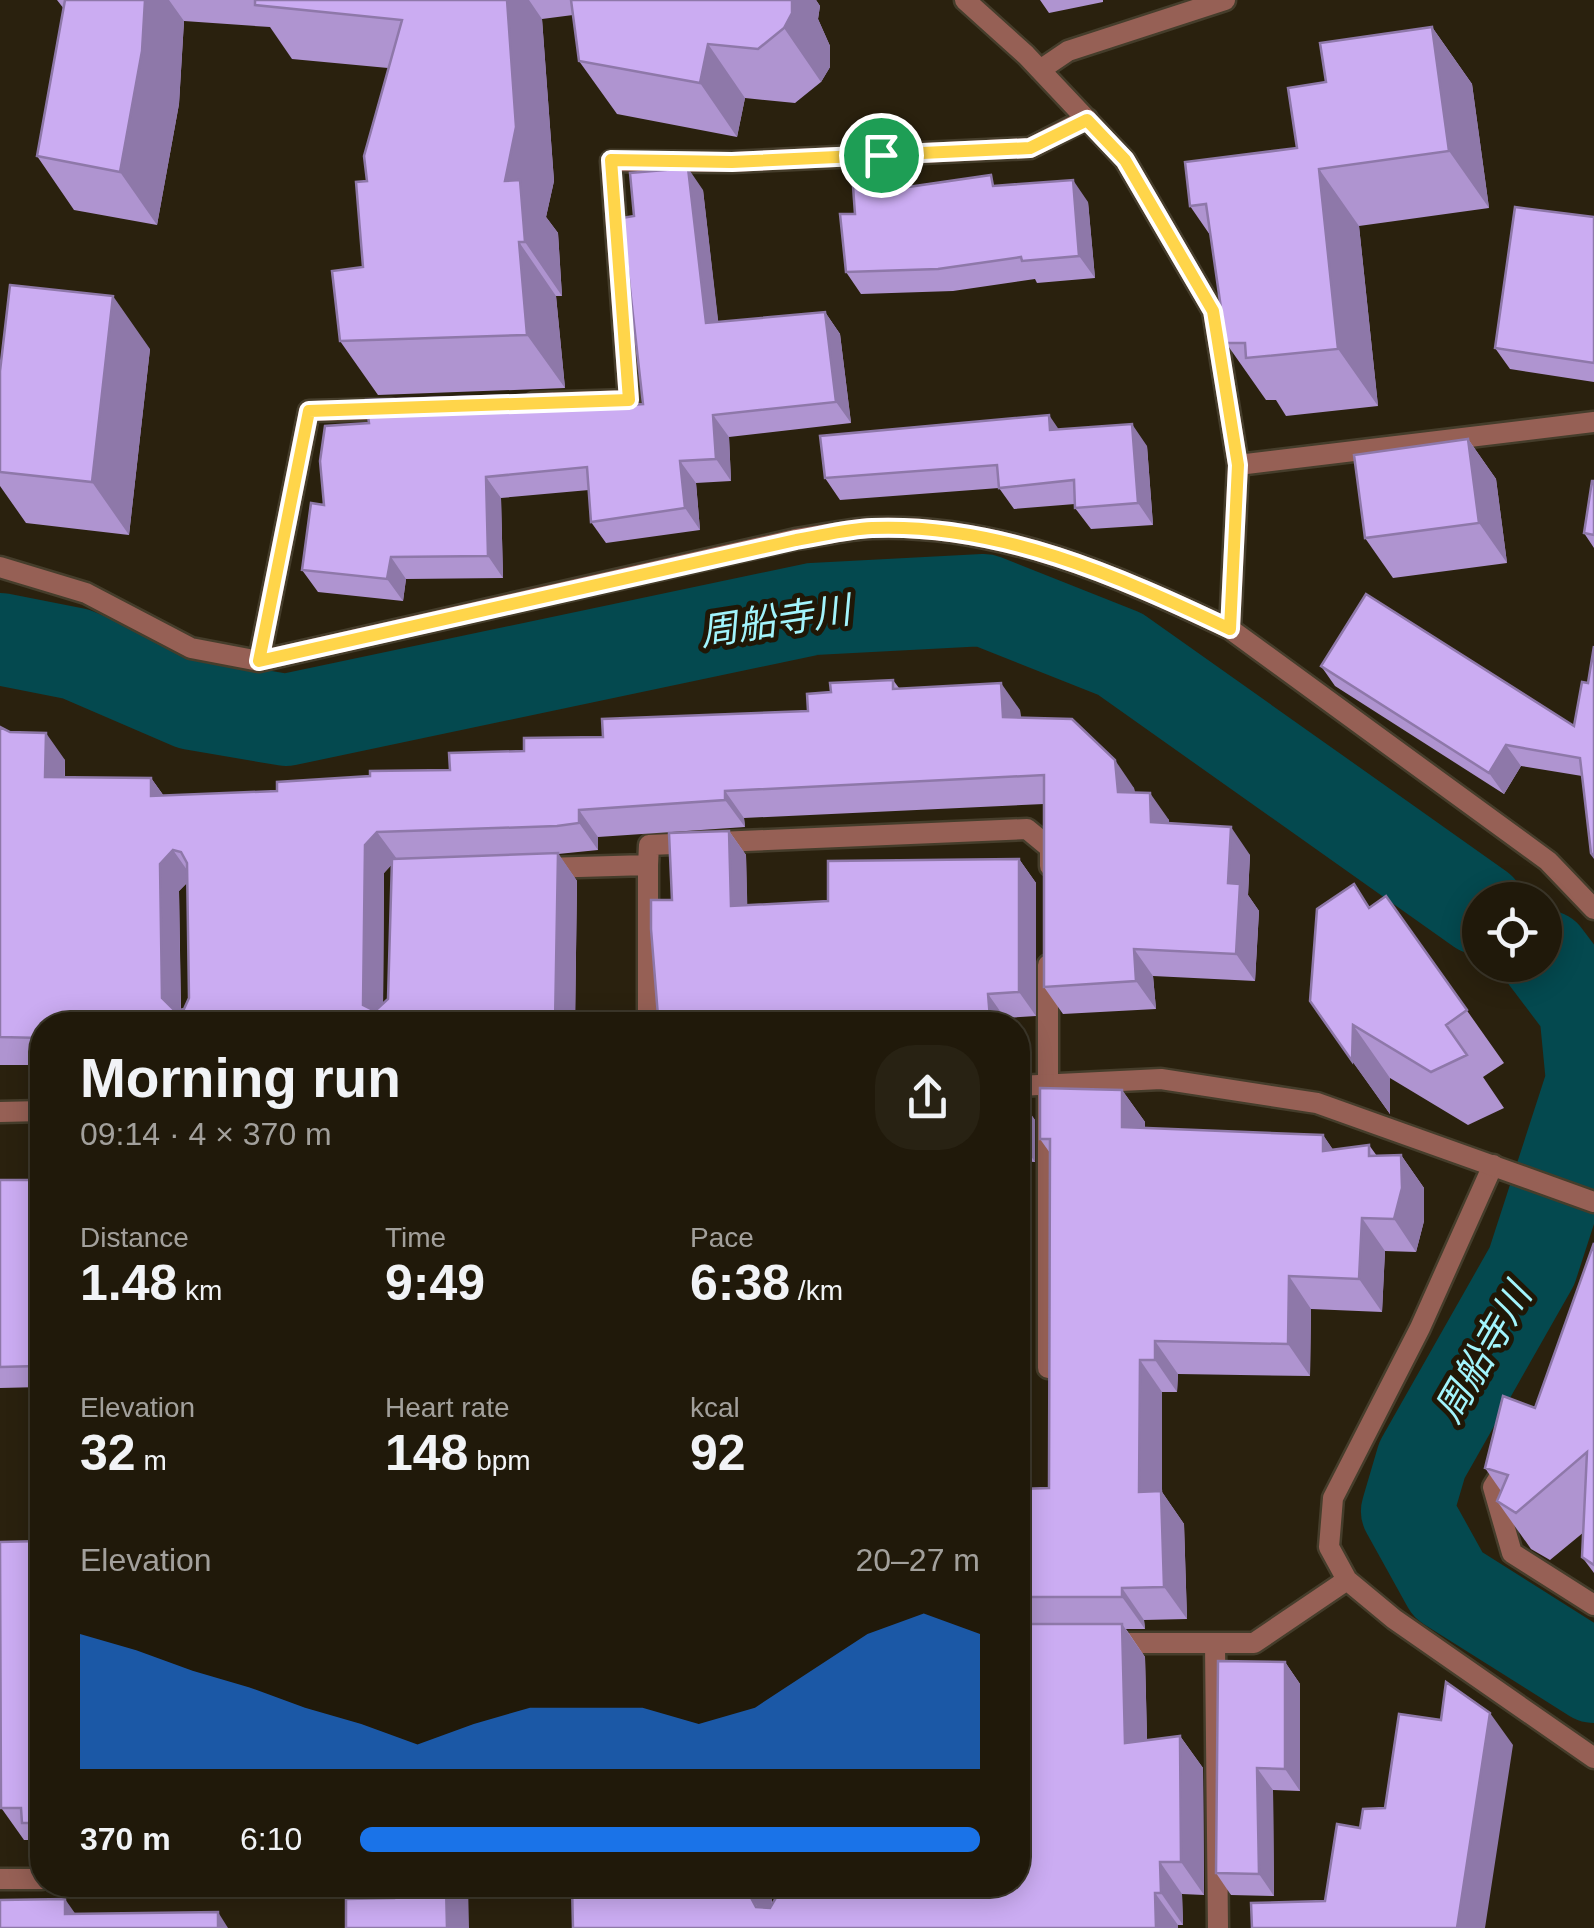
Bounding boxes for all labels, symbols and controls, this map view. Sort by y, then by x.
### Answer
pin [839,113,924,198]
icon: arrive [854,128,909,183]
water label: 周船寺川 [697,588,857,654]
map controls [1462,882,1562,982]
button: locate [1462,882,1562,982]
button: share [875,1045,980,1150]
text: Morning run [80,1047,401,1109]
text: 09:14 · 4 × 370 m [80,1116,332,1152]
text: Distance [80,1222,189,1253]
text: Time [385,1222,446,1253]
text: Pace [690,1222,754,1253]
text: 1.48 [80,1255,177,1311]
text: 9:49 [385,1255,485,1311]
text: 6:38 [690,1255,790,1311]
water label: 周船寺川 [1427,1273,1541,1429]
text: km [177,1275,222,1306]
text: /km [790,1275,843,1306]
text: Elevation [80,1392,195,1423]
text: Heart rate [385,1392,510,1423]
text: kcal [690,1392,740,1423]
text: 32 [80,1425,136,1481]
text: 148 [385,1425,468,1481]
text: 92 [690,1425,746,1481]
text: m [136,1445,167,1476]
text: bpm [468,1445,531,1476]
text: Elevation [80,1542,212,1578]
text: 20–27 m [855,1542,980,1578]
text: 370 m [80,1821,171,1857]
text: 6:10 [240,1821,302,1857]

